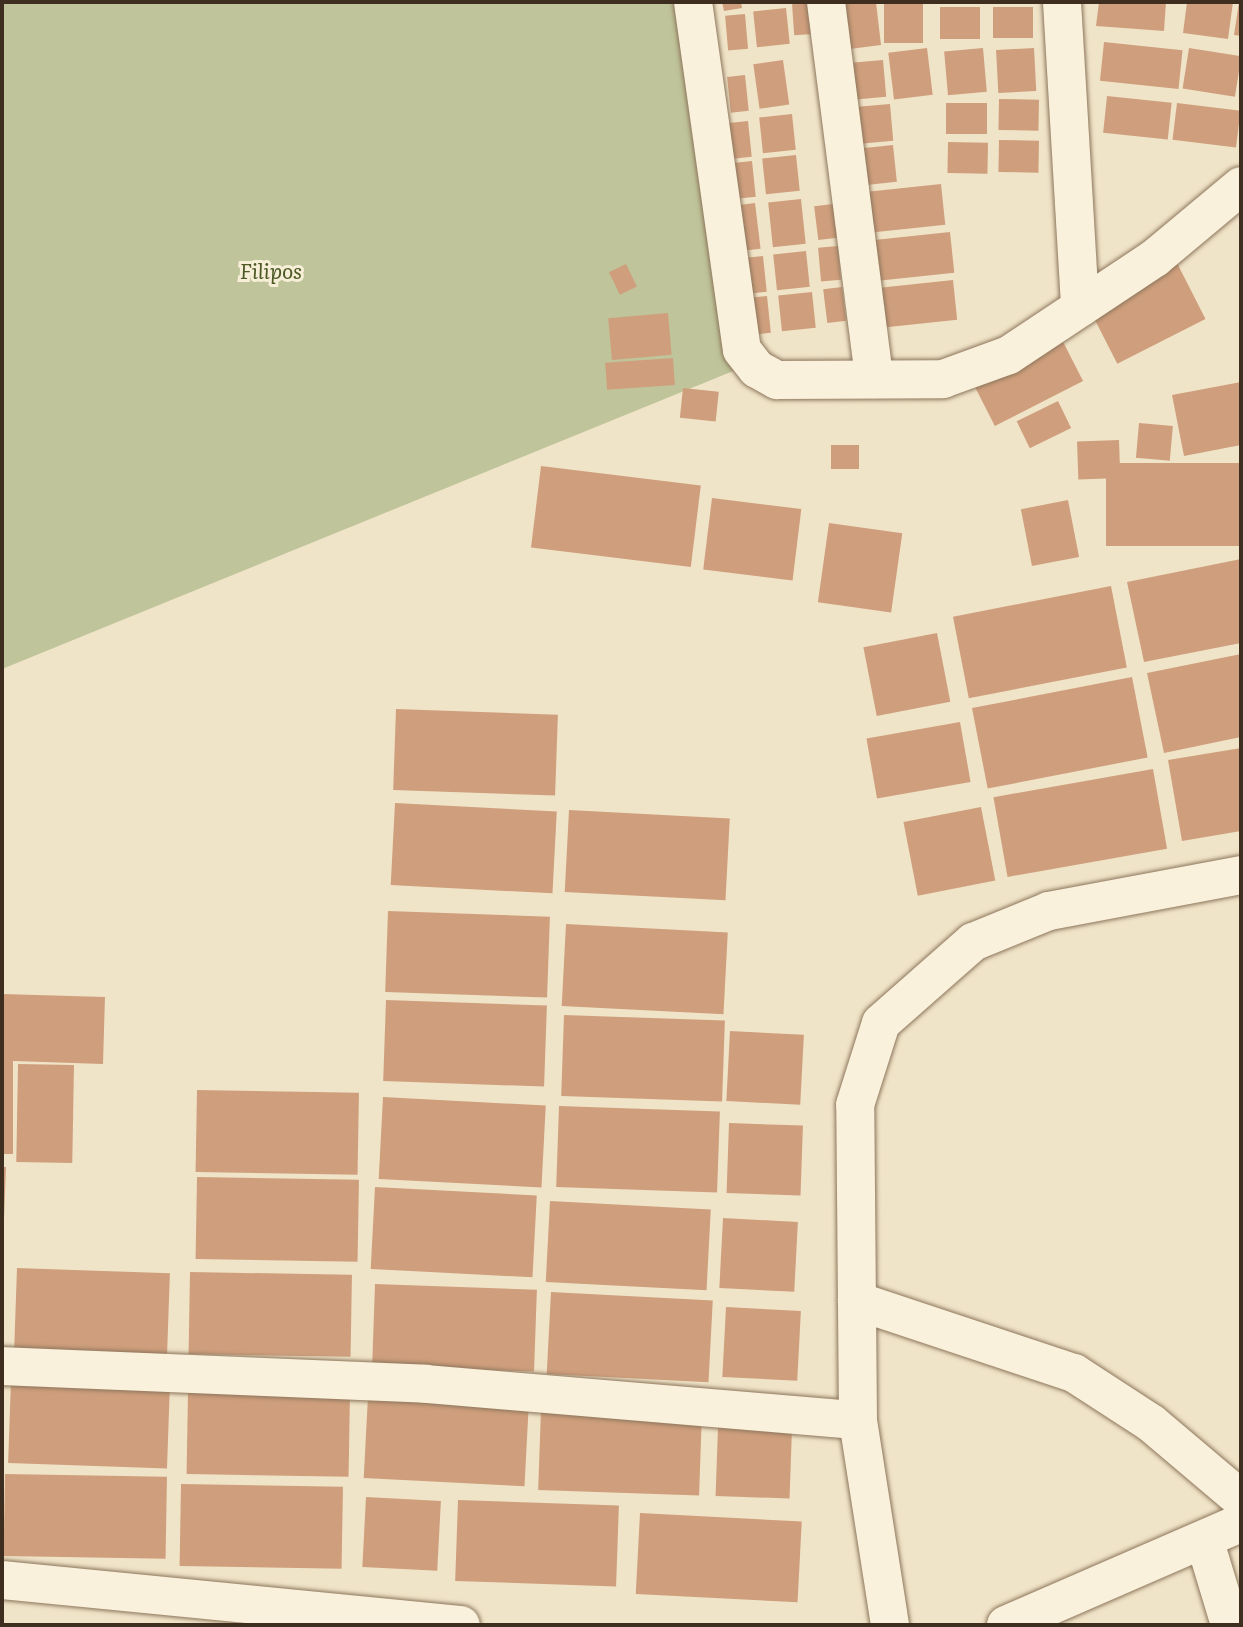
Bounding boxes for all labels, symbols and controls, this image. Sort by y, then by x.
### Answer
park label: Filipos [240,257,302,283]

